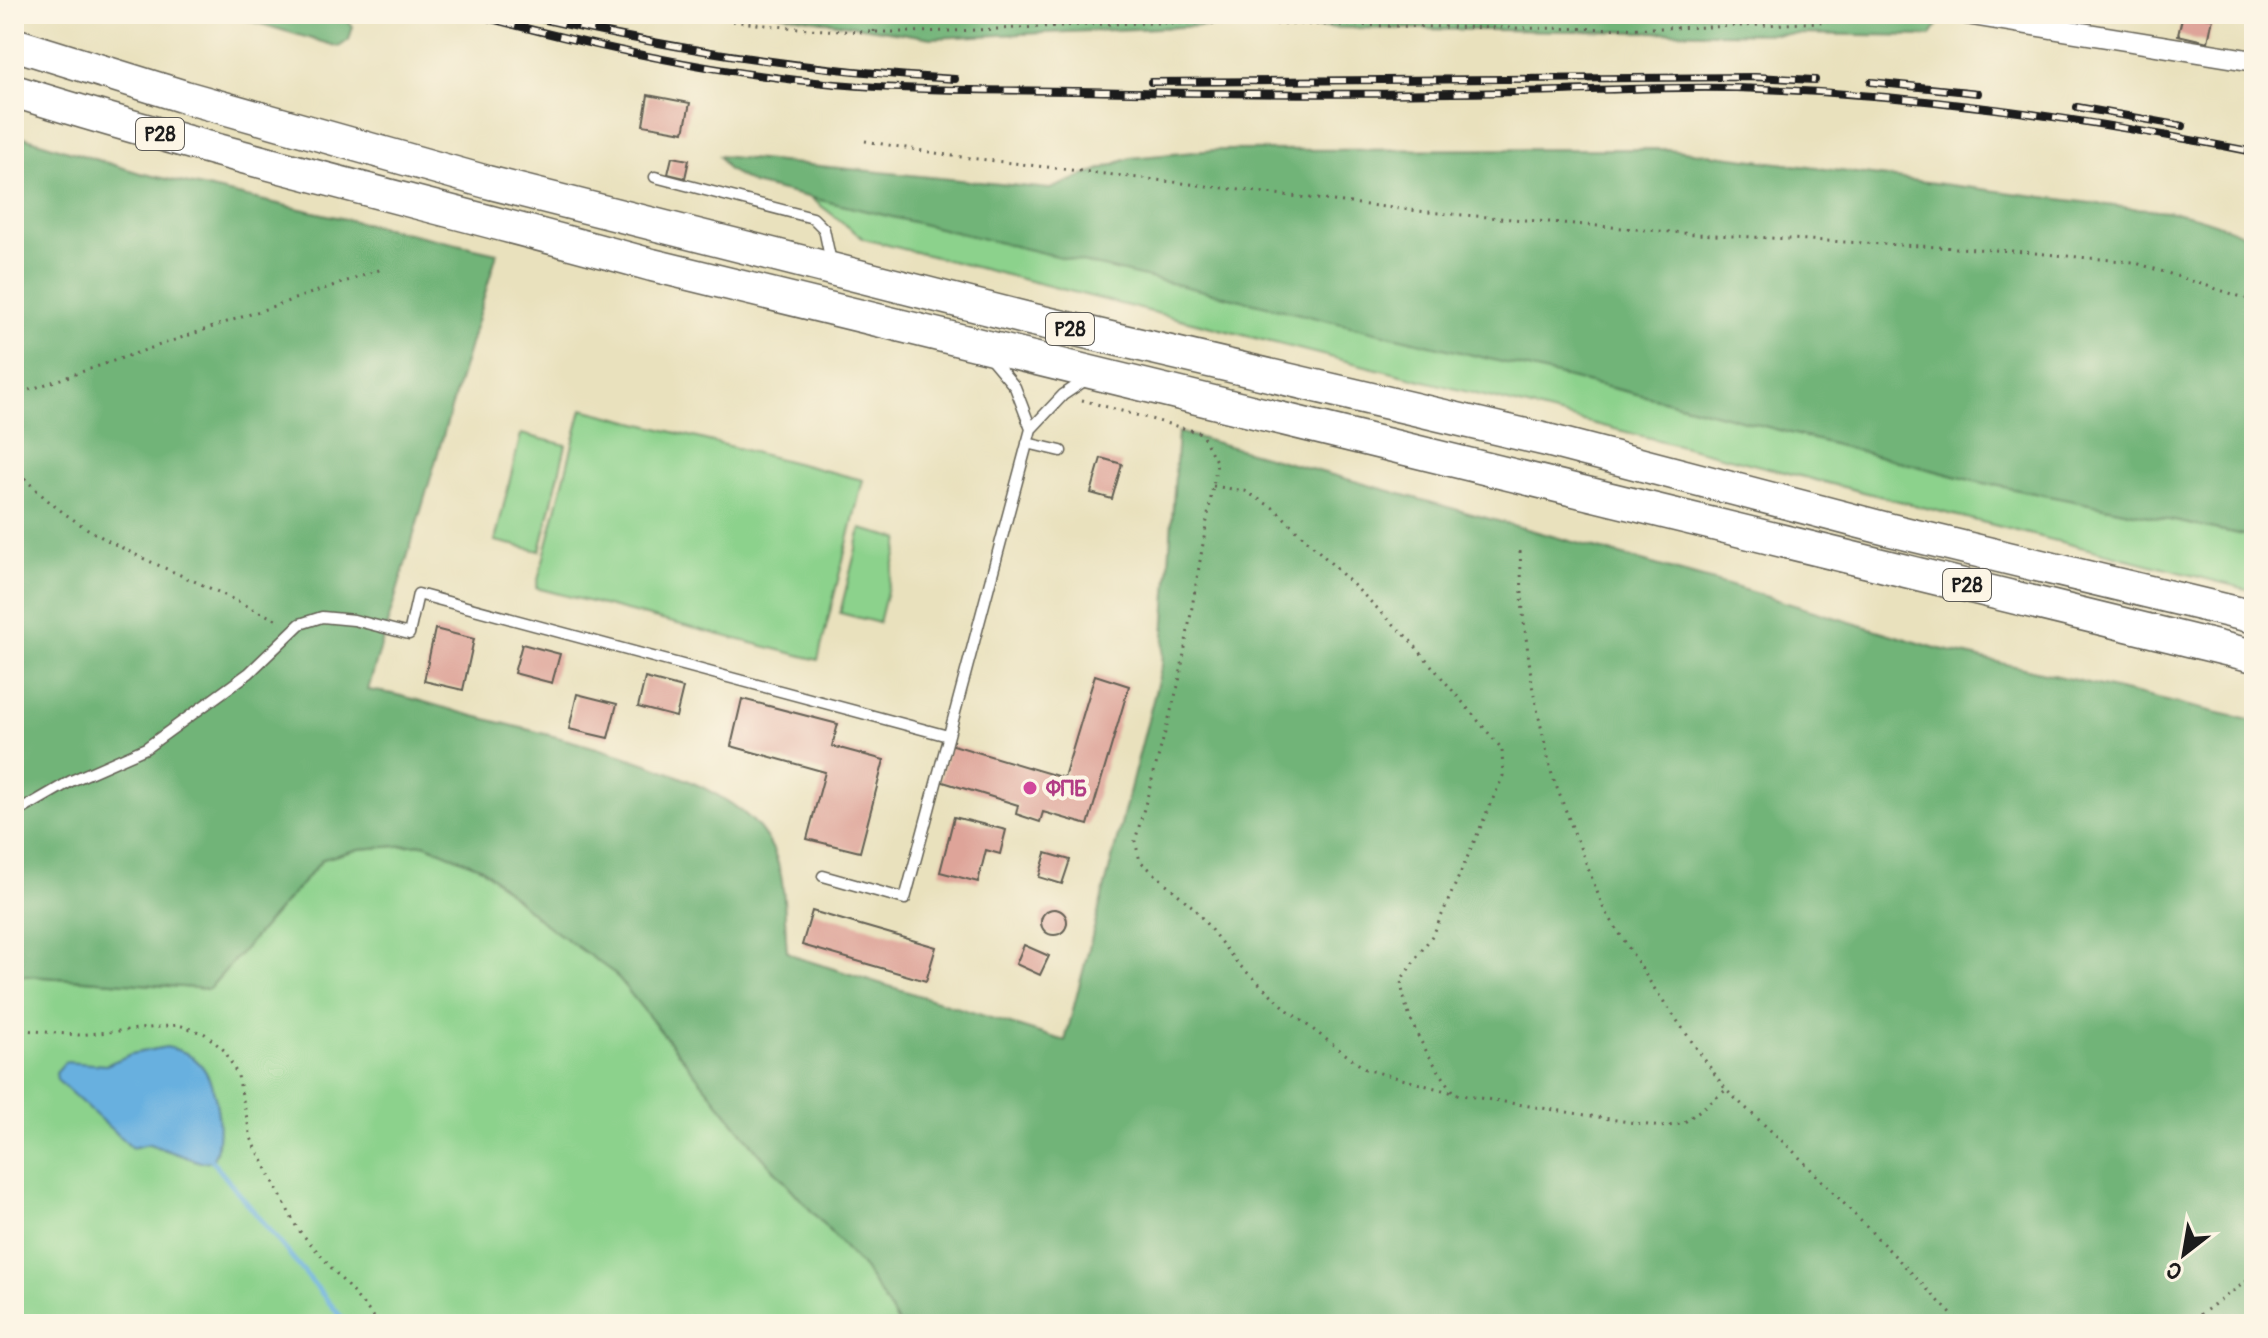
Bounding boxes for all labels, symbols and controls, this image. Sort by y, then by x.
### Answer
road number: Р28 [136,118,184,150]
road number: Р28 [1046,313,1094,345]
road number: Р28 [1943,569,1991,601]
place label: ФПБ [1045,775,1087,803]
marker: ФПБ [1021,779,1039,797]
north arrow [2144,1214,2224,1294]
text: С [2161,1255,2187,1286]

